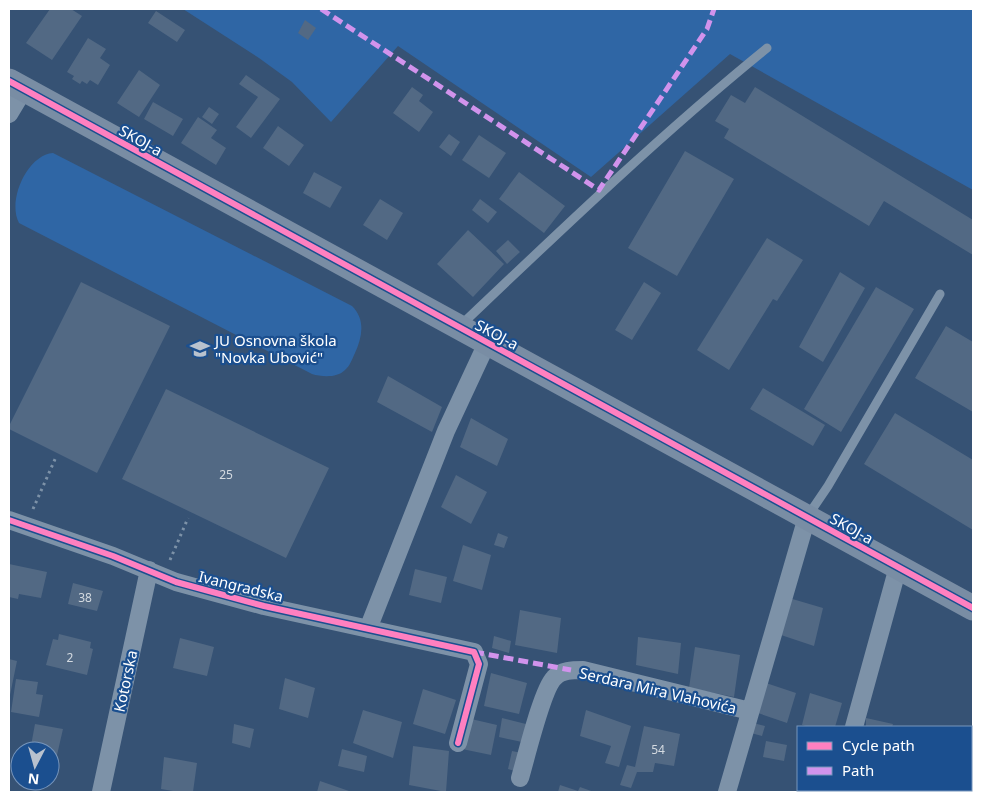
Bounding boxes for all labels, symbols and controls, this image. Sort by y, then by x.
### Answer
street label: SKOJ-a [116,120,166,160]
street label: SKOJ-a [472,314,522,354]
place label: JU Osnovna škola "Novka Ubović" [213,330,337,367]
school or university icon: JU Osnovna škola "Novka Ubović" [189,338,211,360]
house number: 25 [219,466,233,483]
street label: SKOJ-a [827,508,877,548]
street label: Ivangradska [196,566,286,606]
house number: 38 [78,589,92,606]
street label: Kotorska [109,648,141,714]
house number: 2 [67,649,74,666]
street label: Serdara Mira Vlahovića [578,662,738,718]
legend [797,726,972,791]
text: Cycle path [842,735,915,755]
north arrow [10,741,60,791]
house number: 54 [651,741,665,758]
text: Path [842,760,874,780]
text: N [27,769,40,789]

